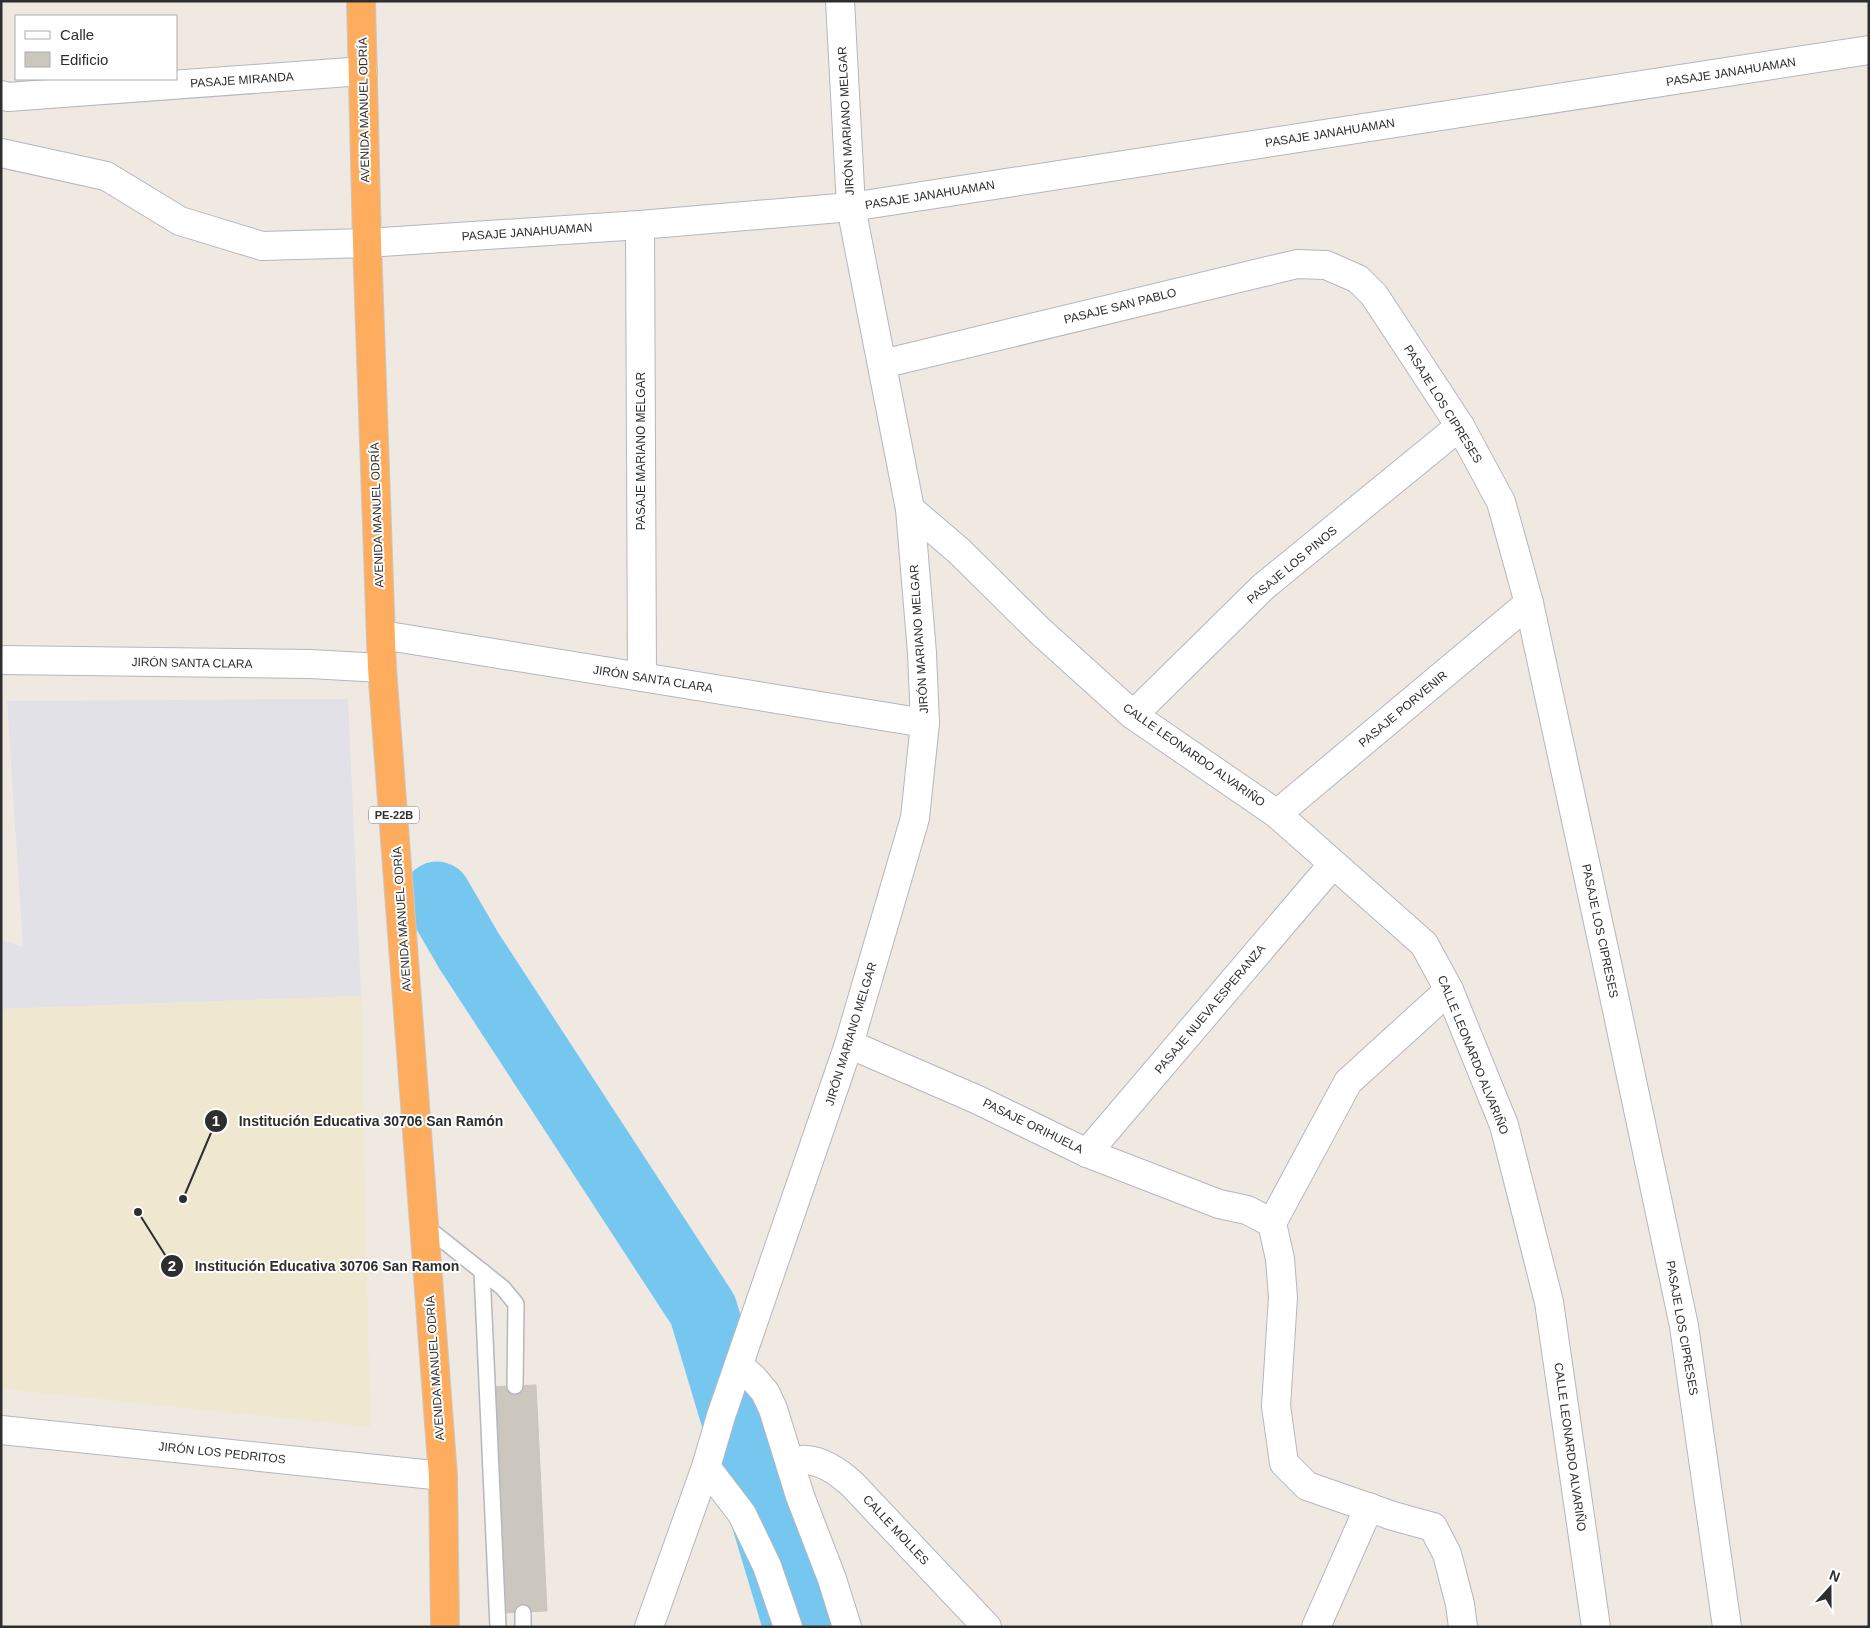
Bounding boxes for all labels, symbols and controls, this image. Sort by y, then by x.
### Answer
legend [15,15,178,80]
text: Calle [60,26,94,43]
street label: AVENIDA MANUEL ODRÍA [355,37,372,183]
street label: JIRÓN MARIANO MELGAR [834,46,857,196]
text: Edificio [60,51,108,68]
street label: PASAJE JANAHUAMAN [1665,55,1797,89]
street label: PASAJE MIRANDA [190,69,294,91]
street label: PASAJE JANAHUAMAN [1264,116,1396,150]
street label: PASAJE JANAHUAMAN [864,178,996,212]
street label: PASAJE JANAHUAMAN [461,220,593,244]
street label: PASAJE SAN PABLO [1062,285,1178,327]
street label: PASAJE LOS CIPRESES [1401,342,1485,466]
street label: PASAJE MARIANO MELGAR [634,371,648,530]
street label: AVENIDA MANUEL ODRÍA [366,442,387,588]
street label: PASAJE LOS PINOS [1244,523,1340,607]
street label: JIRÓN MARIANO MELGAR [906,564,931,714]
street label: JIRÓN SANTA CLARA [131,654,253,671]
street label: JIRÓN SANTA CLARA [592,662,714,695]
street label: PASAJE PORVENIR [1356,668,1450,750]
street label: CALLE LEONARDO ALVARIÑO [1120,700,1268,810]
road number: PE-22B [369,806,419,824]
street label: AVENIDA MANUEL ODRÍA [389,846,414,992]
street label: PASAJE LOS CIPRESES [1579,863,1621,999]
street label: PASAJE NUEVA ESPERANZA [1152,942,1268,1076]
street label: JIRÓN MARIANO MELGAR [822,960,880,1107]
street label: CALLE LEONARDO ALVARIÑO [1435,973,1511,1137]
street label: PASAJE ORIHUELA [981,1096,1085,1156]
callout: Institución Educativa 30706 San Ramón [204,1107,513,1136]
text: 1 [212,1112,220,1129]
text: Institución Educativa 30706 San Ramón [239,1113,503,1129]
callout: Institución Educativa 30706 San Ramon [160,1251,469,1280]
text: 2 [168,1257,176,1274]
text: Institución Educativa 30706 San Ramon [195,1258,459,1274]
street label: PASAJE LOS CIPRESES [1663,1260,1701,1396]
street label: AVENIDA MANUEL ODRÍA [422,1295,447,1441]
street label: CALLE LEONARDO ALVARIÑO [1551,1362,1589,1532]
street label: JIRÓN LOS PEDRITOS [158,1438,286,1467]
street label: CALLE MOLLES [860,1492,932,1568]
north arrow [1805,1563,1855,1613]
text: N [1827,1567,1842,1585]

